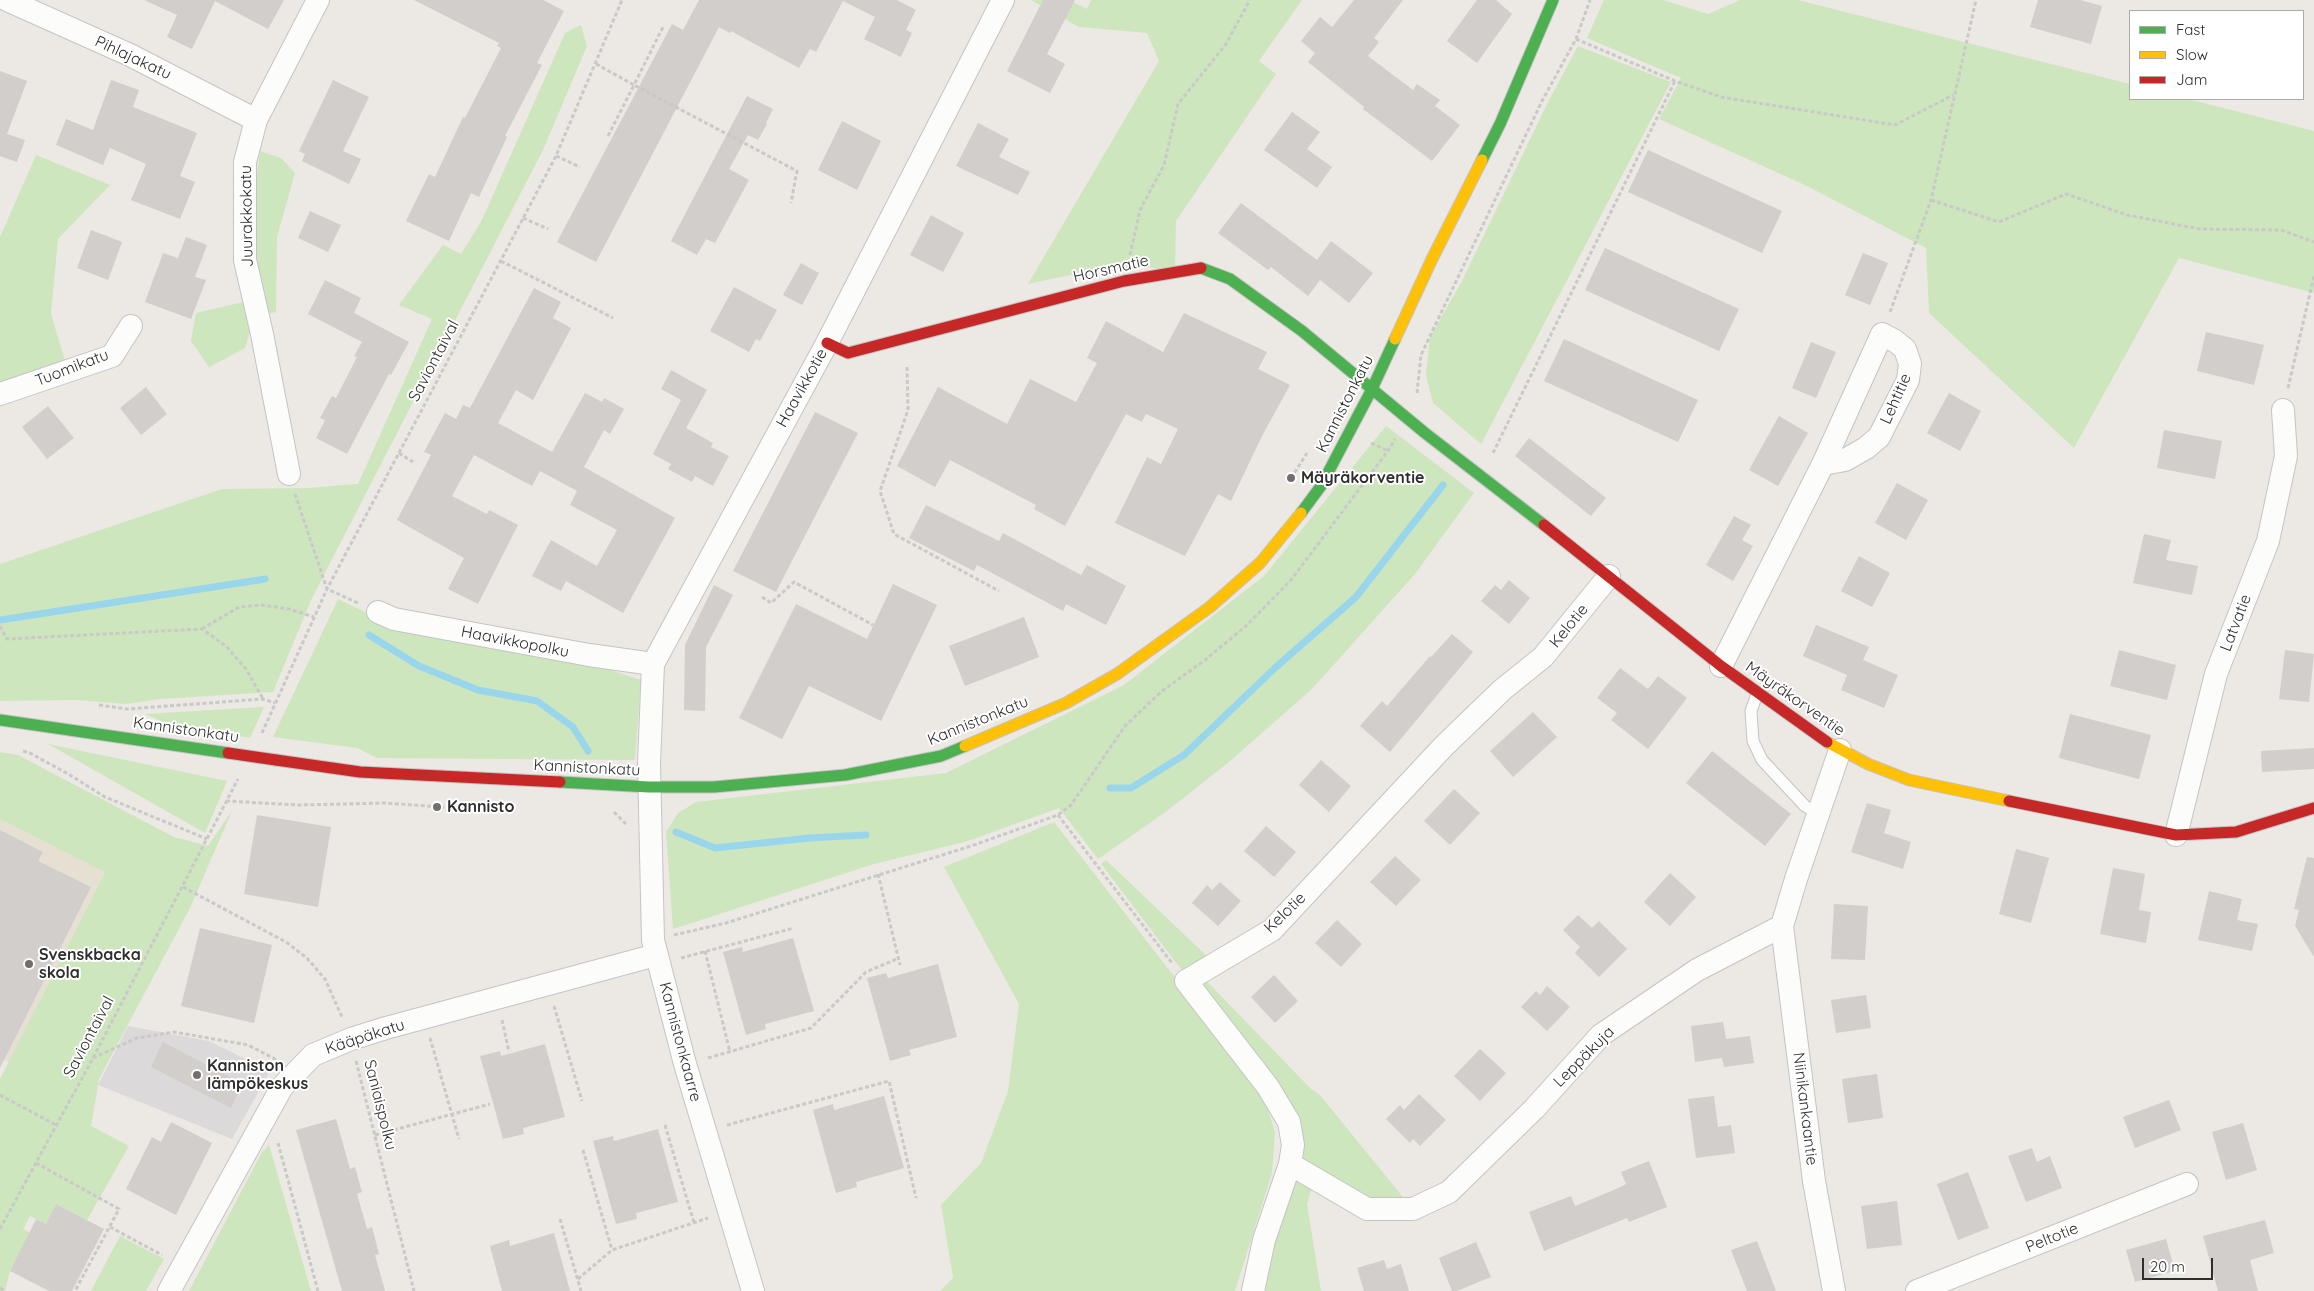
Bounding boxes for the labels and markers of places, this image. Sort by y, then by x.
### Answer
place label: Mäyräkorventie [1301,468,1424,488]
marker: Mäyräkorventie [1285,472,1297,484]
place label: Kannisto [447,797,515,817]
marker: Kannisto [431,801,443,813]
place label: Svenskbacka skola [39,945,141,983]
marker: Svenskbacka skola [23,958,35,970]
place label: Kanniston lämpökeskus [207,1056,308,1094]
marker: Kanniston lämpökeskus [191,1069,203,1081]

